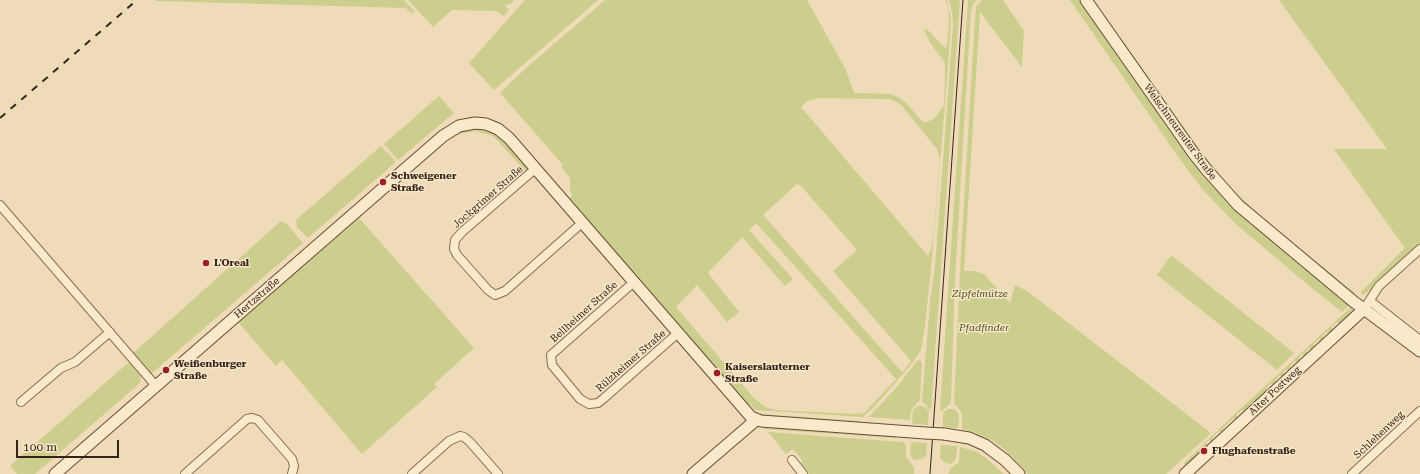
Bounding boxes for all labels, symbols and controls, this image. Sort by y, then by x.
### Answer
street label: Welschneureuter Straße [1141,82,1219,182]
street label: Jockgrimer Straße [451,163,525,231]
place label: Schweigener Straße [391,170,456,194]
marker: Schweigener Straße [378,177,388,187]
place label: L'Oreal [214,257,249,269]
marker: L'Oreal [201,258,211,268]
street label: Hertzstraße [232,275,282,321]
street label: Bellheimer Straße [548,279,620,345]
park label: Zipfelmütze [952,288,1008,300]
park label: Pfadfinder [959,322,1009,334]
street label: Rülzheimer Straße [594,328,668,394]
place label: Weißenburger Straße [174,358,246,382]
place label: Kaiserslauterner Straße [725,361,810,384]
street label: Alter Postweg [1247,364,1303,418]
marker: Weißenburger Straße [161,365,171,375]
marker: Kaiserslauterner Straße [712,368,722,378]
street label: Schlehenweg [1351,409,1407,461]
scale bar [18,432,121,458]
text: 100 m [23,440,57,454]
place label: Flughafenstraße [1212,445,1296,457]
marker: Flughafenstraße [1199,446,1209,456]

